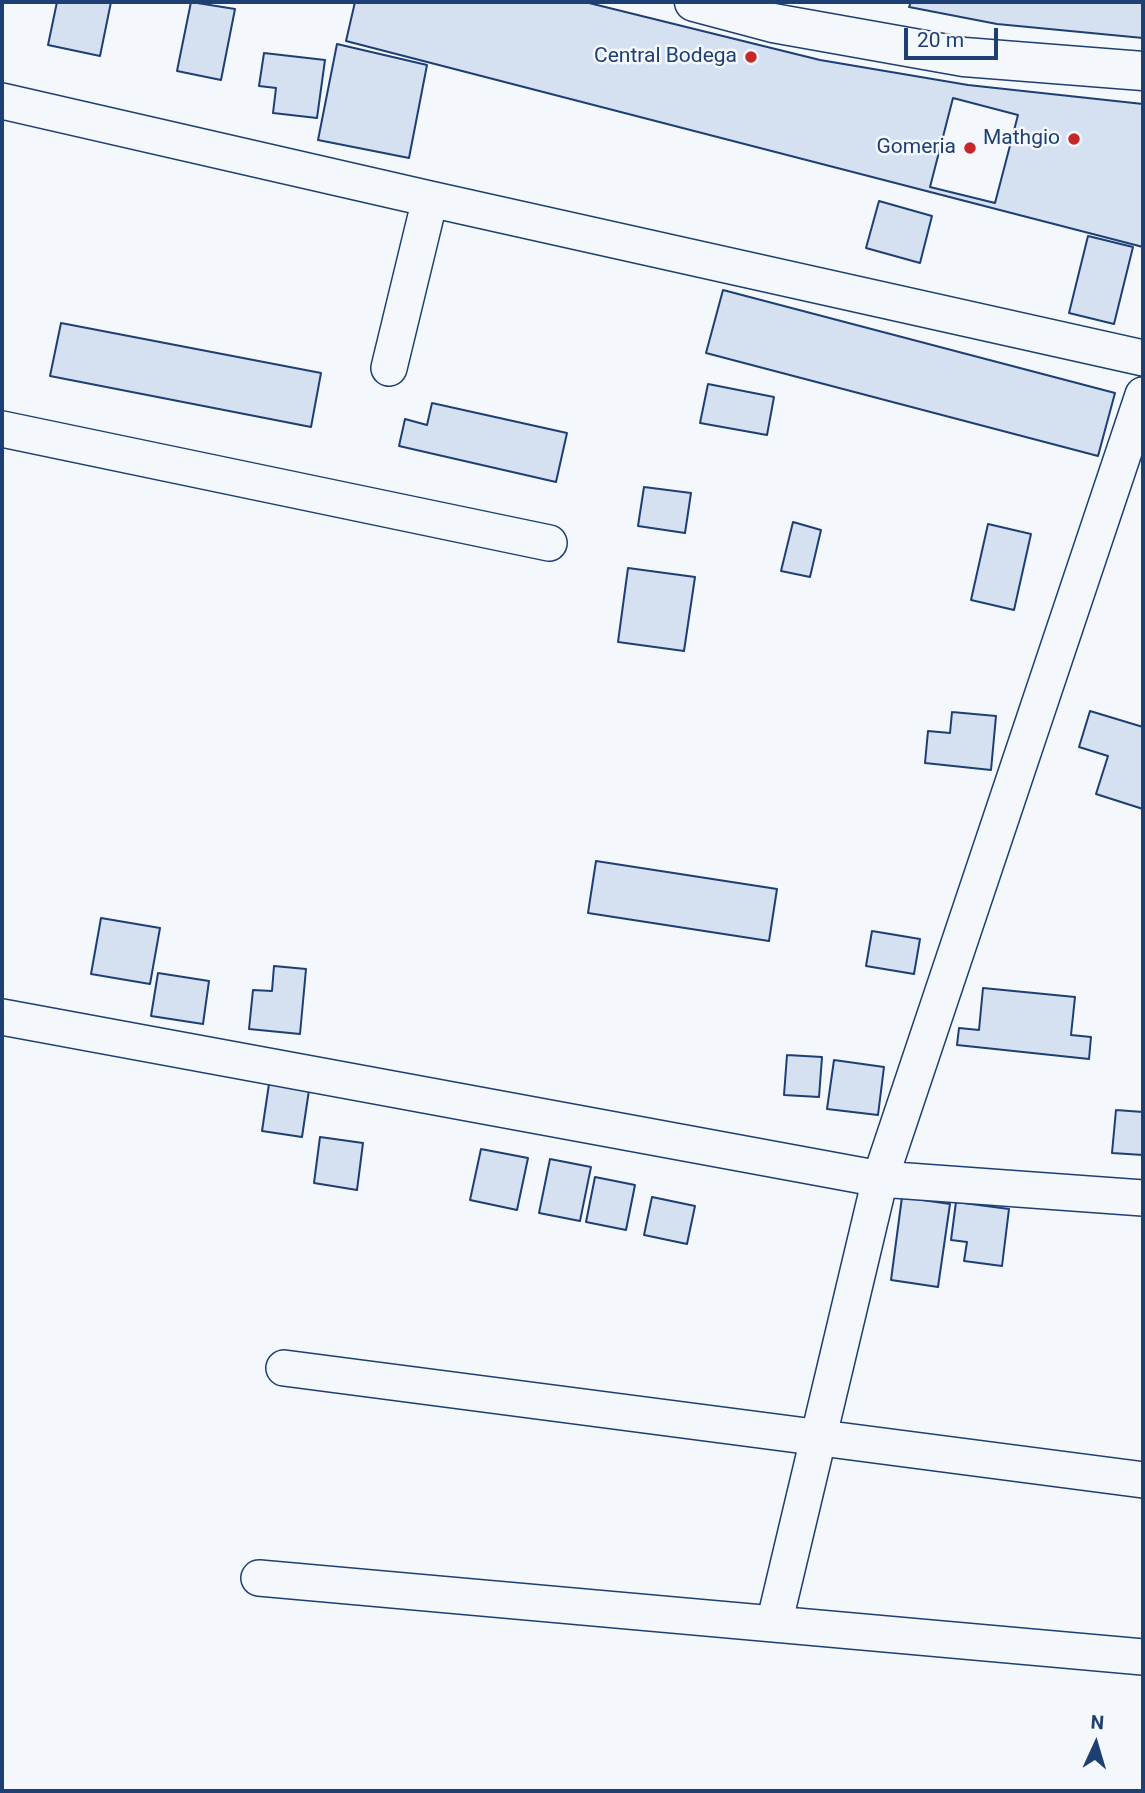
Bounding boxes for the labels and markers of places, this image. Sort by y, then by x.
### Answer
place label: Central Bodega [594,44,737,70]
marker: Central Bodega [743,49,759,65]
place label: Mathgio [983,126,1060,152]
marker: Mathgio [1066,131,1082,147]
place label: Gomeria [877,135,956,161]
marker: Gomeria [962,140,978,156]

